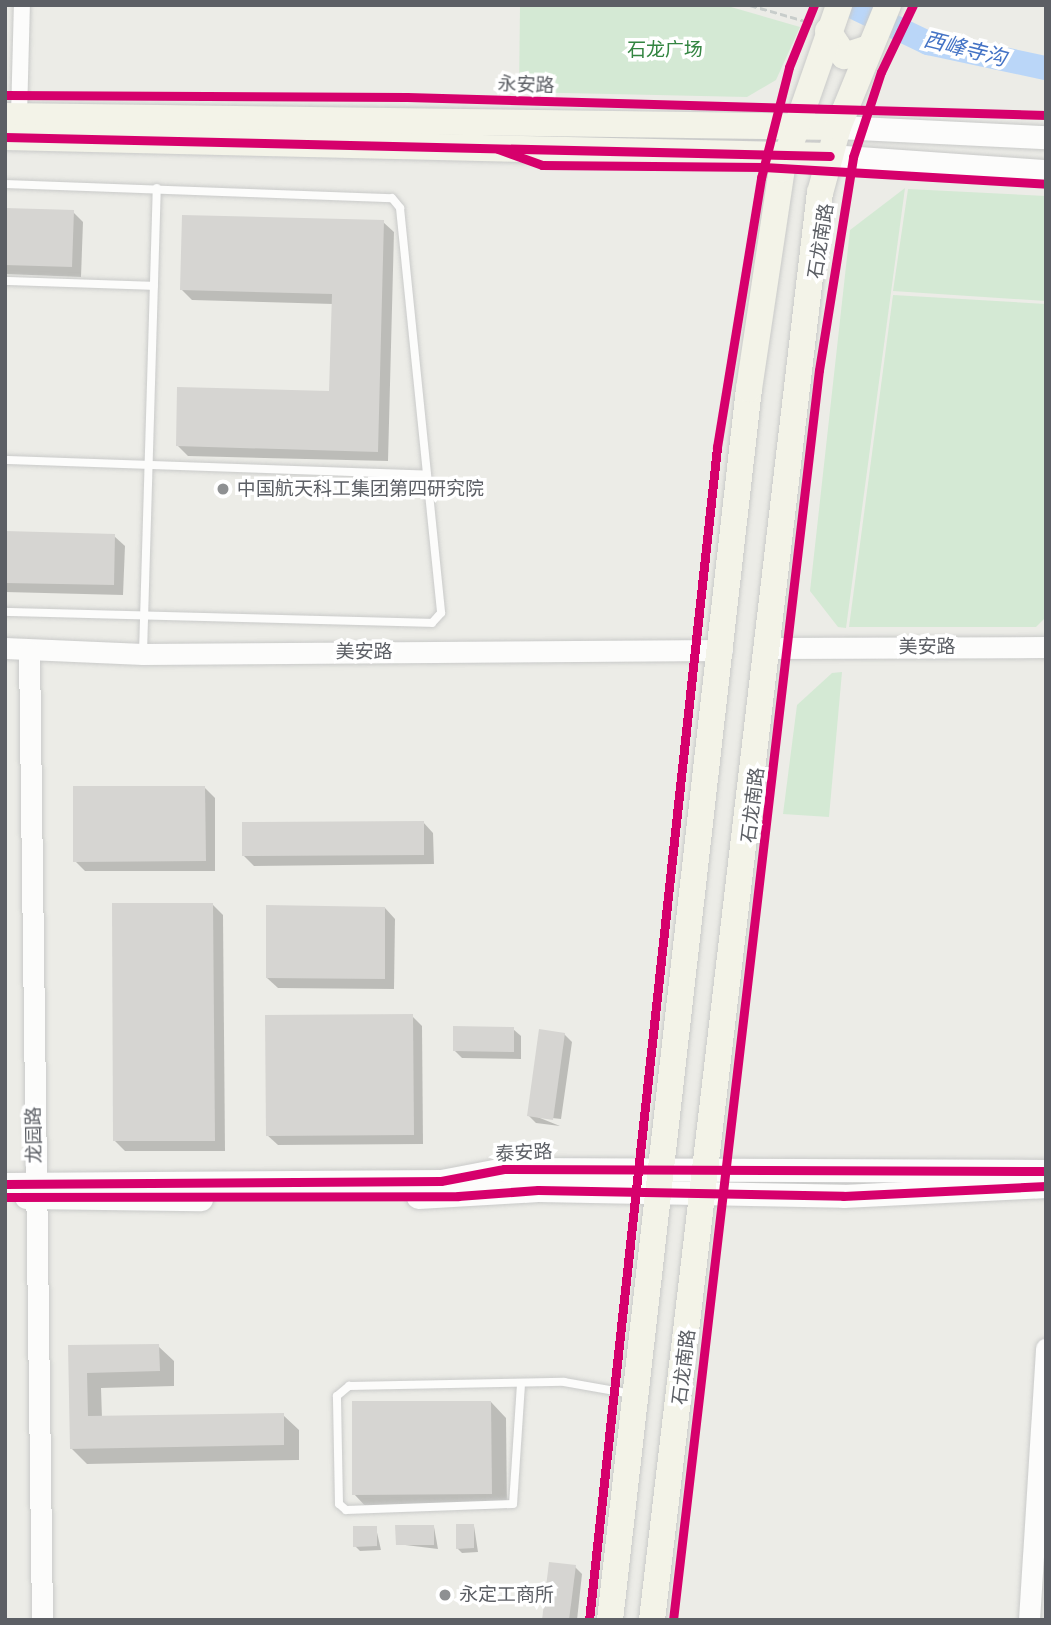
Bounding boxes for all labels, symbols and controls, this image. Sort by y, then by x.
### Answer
water label: 西峰寺沟 [921,27,1009,71]
park label: 石龙广场 [627,39,703,61]
street label: 永安路 [497,73,555,97]
street label: 石龙南路 [804,202,838,280]
place label: 中国航天科工集团第四研究院 [237,478,484,500]
marker: 中国航天科工集团第四研究院 [215,481,231,497]
street label: 美安路 [899,636,955,658]
street label: 美安路 [336,641,392,663]
street label: 石龙南路 [737,766,769,844]
street label: 龙园路 [22,1106,46,1164]
street label: 泰安路 [495,1140,553,1166]
street label: 石龙南路 [668,1328,700,1406]
place label: 永定工商所 [459,1584,554,1606]
marker: 永定工商所 [437,1587,453,1603]

